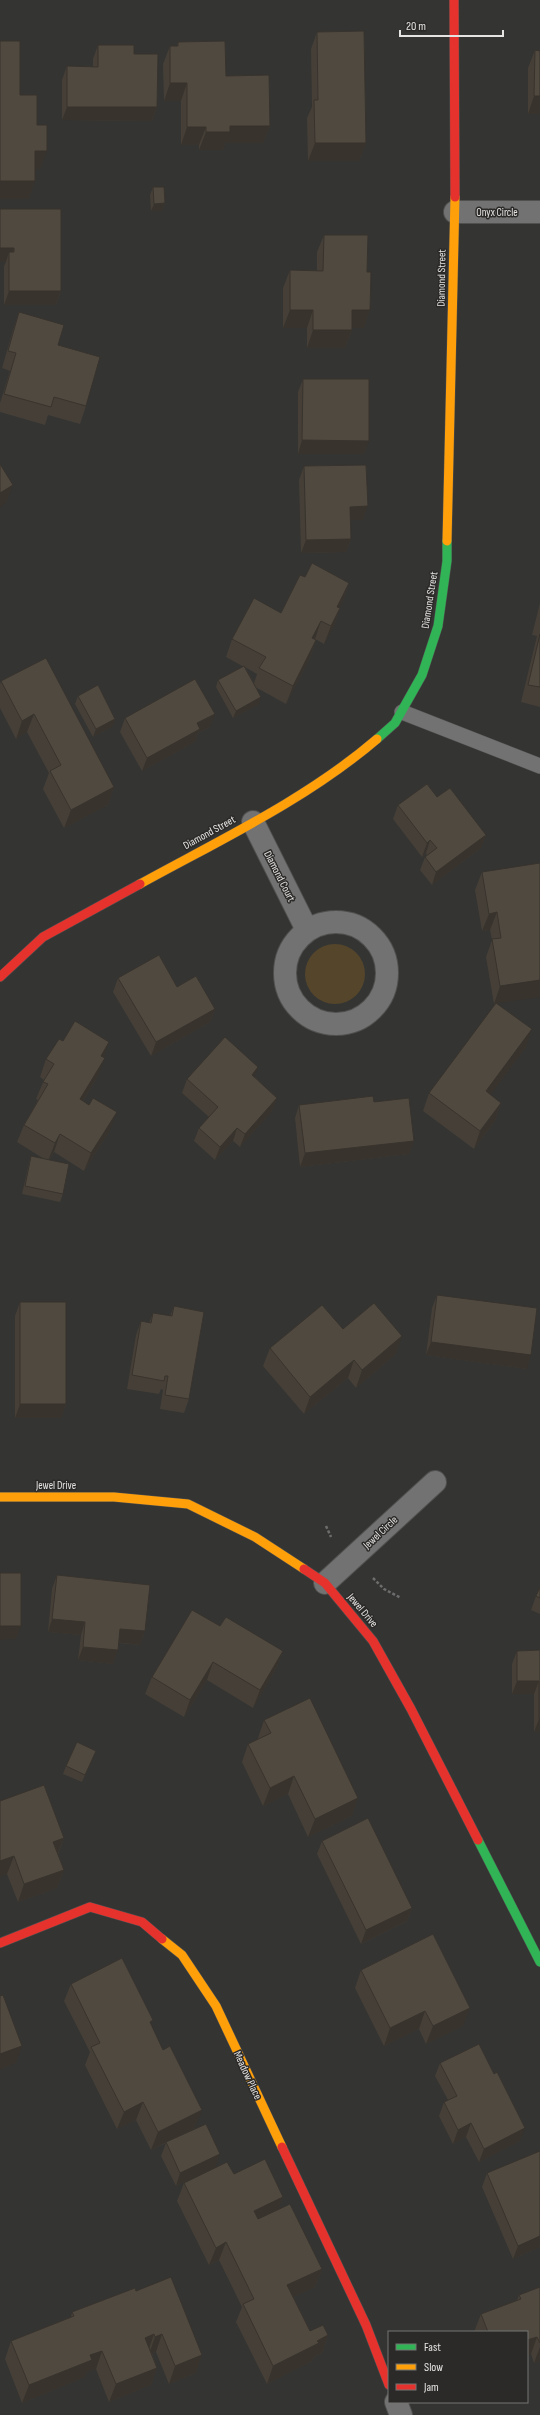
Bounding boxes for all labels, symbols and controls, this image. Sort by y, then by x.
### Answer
scale bar [400,12,503,38]
text: 20 m [406,19,426,34]
street label: Onyx Circle [476,206,518,219]
street label: Diamond Street [434,248,449,307]
street label: Diamond Street [419,570,441,630]
street label: Diamond Street [181,812,238,852]
street label: Diamond Court [261,849,298,904]
street label: Jewel Drive [35,1479,76,1492]
street label: Jewel Circle [360,1513,400,1552]
street label: Jewel Drive [344,1590,381,1630]
street label: Meadow Place [231,2049,264,2101]
legend [388,2331,528,2403]
text: Fast [424,2340,441,2355]
text: Slow [424,2360,443,2375]
text: Jam [423,2380,439,2395]

